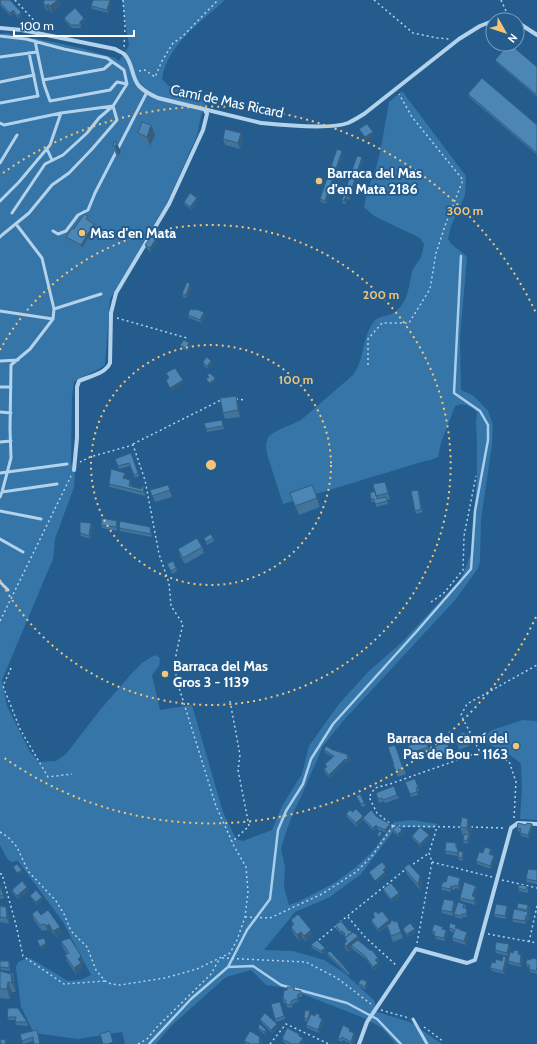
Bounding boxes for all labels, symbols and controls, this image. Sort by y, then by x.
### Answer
scale bar [14,12,134,38]
north arrow [485,12,525,52]
text: 100 m [20,18,54,33]
text: N [505,31,521,46]
street label: Camí de Mas Ricard [169,80,285,122]
place label: Barraca del Mas d'en Mata 2186 [327,164,422,198]
marker: Barraca del Mas d'en Mata 2186 [314,176,324,186]
text: 300 m [447,203,483,218]
place label: Mas d'en Mata [90,224,176,242]
marker: Mas d'en Mata [77,228,87,238]
text: 200 m [363,287,399,302]
text: 100 m [279,372,313,387]
centre of rings [204,458,218,472]
place label: Barraca del Mas Gros 3 - 1139 [173,657,268,691]
marker: Barraca del Mas Gros 3 - 1139 [160,669,170,679]
place label: Barraca del camí del Pas de Bou - 1163 [387,729,508,763]
marker: Barraca del camí del Pas de Bou - 1163 [511,741,521,751]

